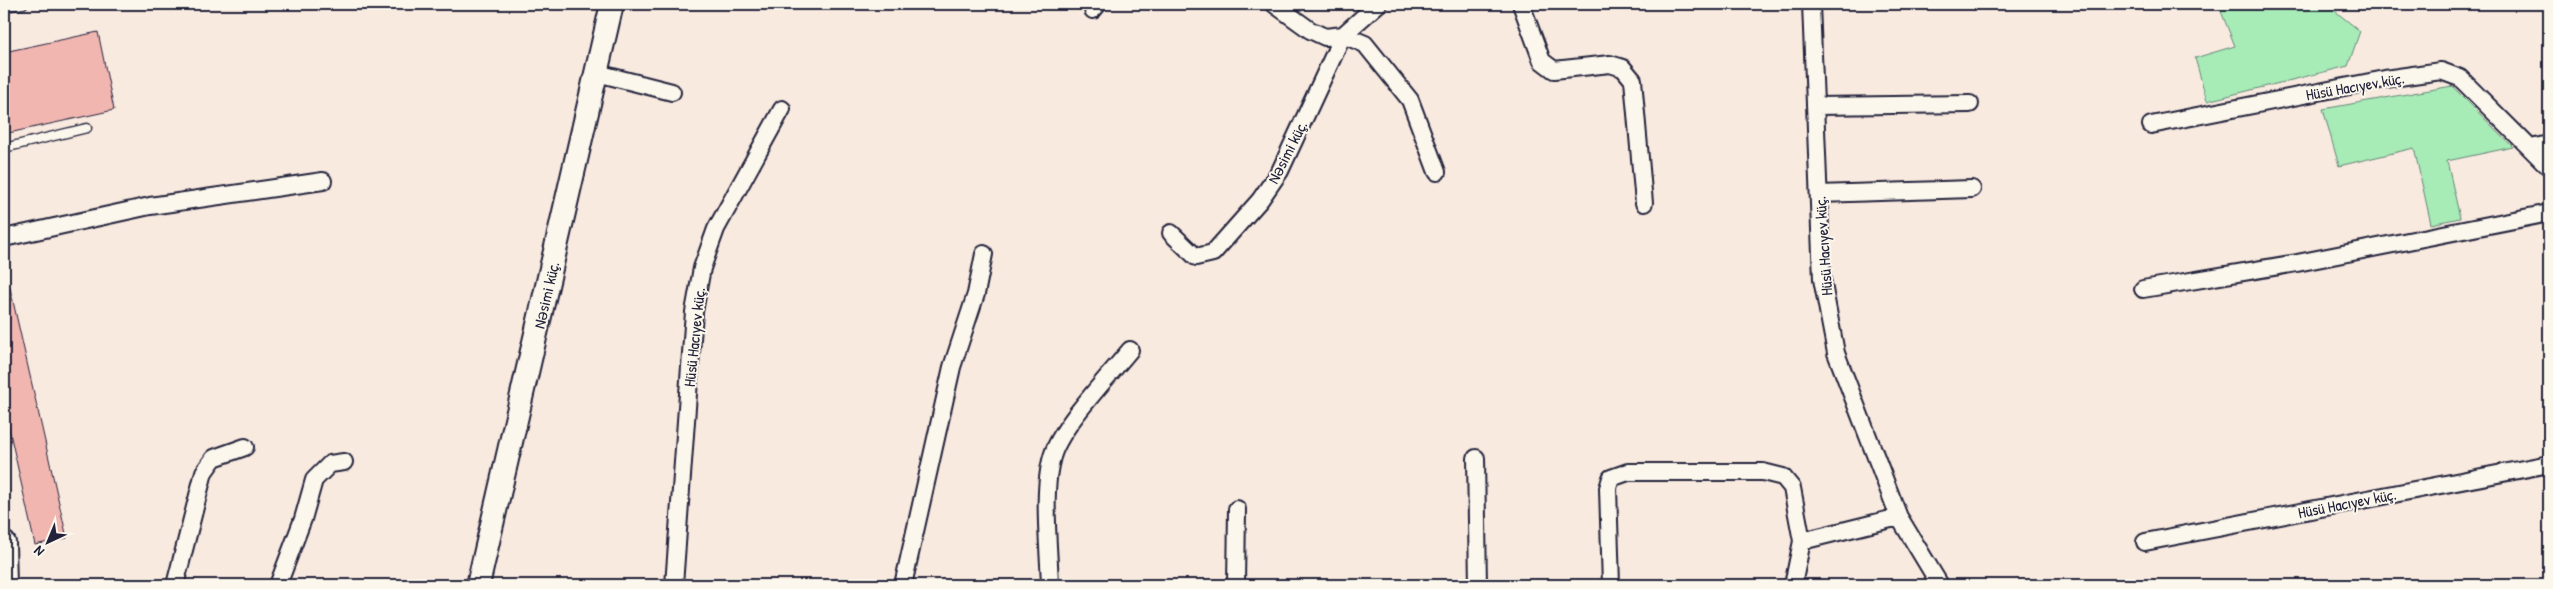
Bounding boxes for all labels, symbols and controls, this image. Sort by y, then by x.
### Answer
street label: Hüsü Hacıyev küç. [2304,67,2406,105]
street label: Nəsimi küç. [1262,117,1312,187]
street label: Hüsü Hacıyev küç. [1809,196,1837,296]
street label: Nəsimi küç. [528,259,564,331]
street label: Hüsü Hacıyev küç. [678,286,710,388]
street label: Hüsü Hacıyev küç. [2296,483,2398,523]
north arrow [22,516,72,566]
text: N [29,542,48,561]

